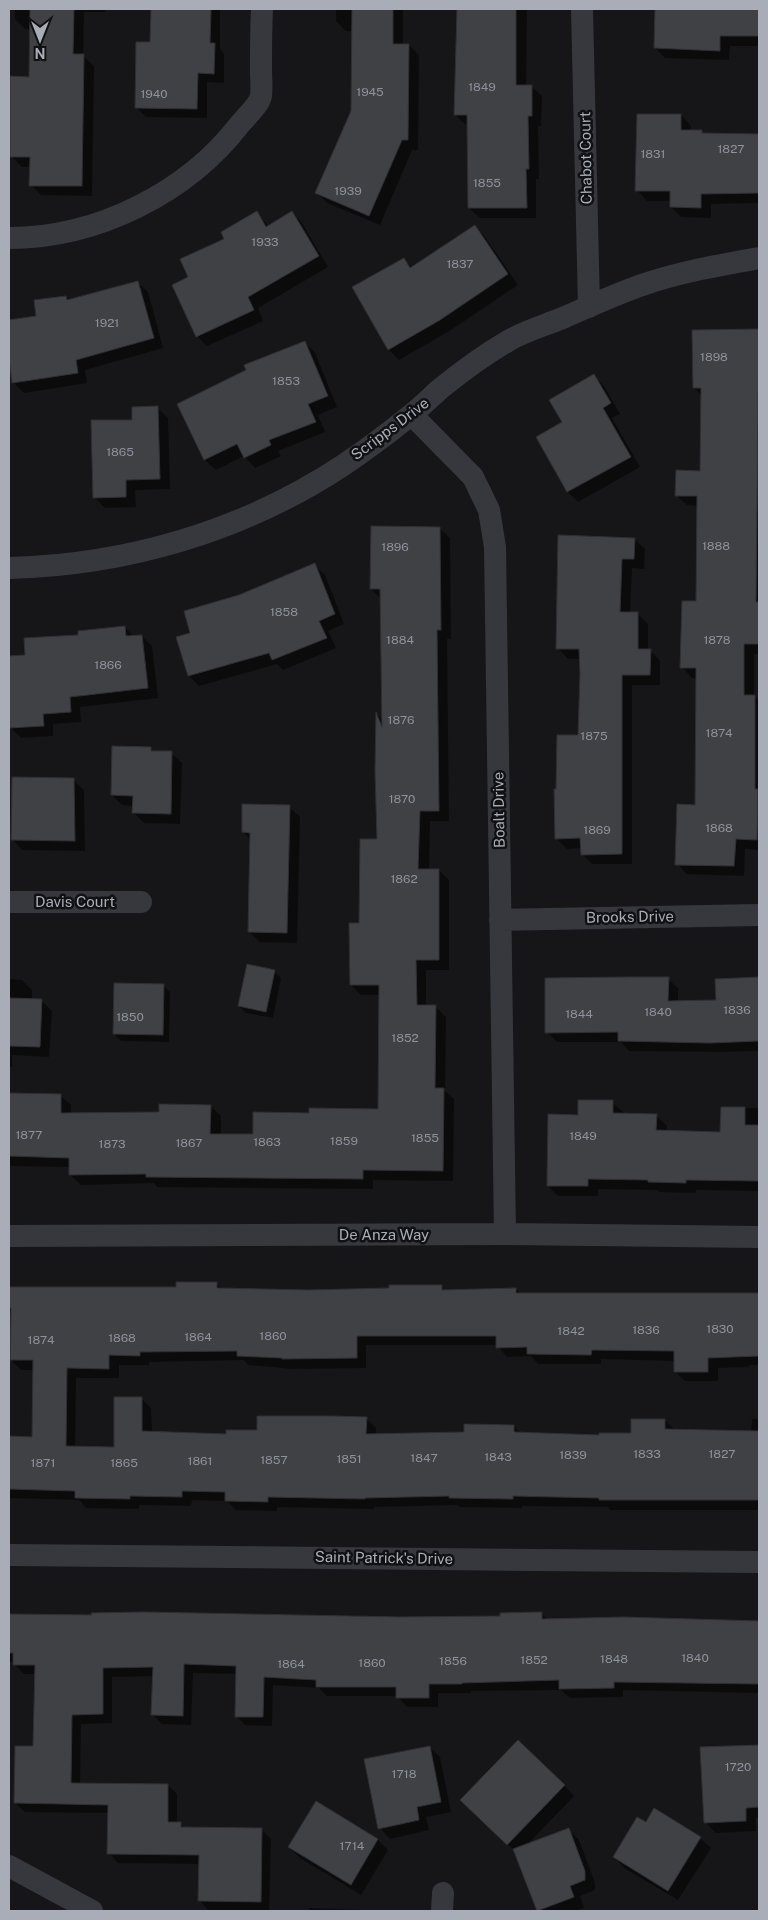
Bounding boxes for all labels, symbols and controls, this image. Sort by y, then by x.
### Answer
north arrow [15,15,65,65]
text: N [35,45,45,61]
house number: 1849 [468,80,496,94]
house number: 1945 [356,85,384,99]
house number: 1940 [140,87,168,101]
street label: Chabot Court [576,111,595,205]
house number: 1827 [717,142,745,156]
house number: 1831 [640,147,666,161]
house number: 1855 [473,176,501,190]
house number: 1939 [334,184,362,198]
house number: 1933 [251,235,279,249]
house number: 1837 [446,257,474,271]
house number: 1921 [95,316,119,330]
house number: 1898 [700,350,728,364]
house number: 1853 [272,374,300,388]
street label: Scripps Drive [348,394,432,463]
house number: 1865 [106,445,134,459]
house number: 1888 [702,539,730,553]
house number: 1896 [381,540,409,554]
house number: 1858 [270,605,298,619]
house number: 1884 [386,633,414,647]
house number: 1878 [703,633,731,647]
house number: 1866 [94,658,122,672]
house number: 1876 [388,713,414,727]
house number: 1874 [706,726,733,740]
house number: 1875 [580,729,608,743]
street label: Boalt Drive [489,772,508,848]
house number: 1870 [389,792,415,806]
house number: 1868 [705,821,733,835]
house number: 1869 [583,823,611,837]
house number: 1862 [390,872,418,886]
street label: Davis Court [35,893,115,910]
street label: Brooks Drive [586,907,674,926]
house number: 1836 [723,1003,751,1017]
house number: 1840 [644,1005,672,1019]
house number: 1844 [565,1007,593,1021]
house number: 1850 [116,1010,144,1024]
house number: 1852 [391,1031,419,1045]
house number: 1877 [15,1128,43,1142]
house number: 1849 [569,1129,597,1143]
house number: 1855 [411,1131,439,1145]
house number: 1859 [330,1134,358,1148]
house number: 1863 [253,1135,281,1149]
house number: 1867 [175,1136,203,1150]
house number: 1873 [99,1137,125,1151]
street label: De Anza Way [339,1226,429,1243]
house number: 1830 [706,1322,734,1336]
house number: 1836 [632,1323,660,1337]
house number: 1842 [557,1324,585,1338]
house number: 1860 [259,1329,287,1343]
house number: 1864 [184,1330,212,1344]
house number: 1868 [108,1331,136,1345]
house number: 1874 [28,1333,55,1347]
house number: 1833 [633,1447,661,1461]
house number: 1827 [708,1447,736,1461]
house number: 1839 [559,1448,587,1462]
house number: 1843 [484,1450,512,1464]
house number: 1847 [410,1451,438,1465]
house number: 1851 [336,1452,362,1466]
house number: 1857 [260,1453,288,1467]
house number: 1861 [188,1454,212,1468]
house number: 1871 [31,1456,55,1470]
house number: 1865 [110,1456,138,1470]
street label: Saint Patrick's Drive [315,1548,453,1567]
house number: 1840 [681,1651,709,1665]
house number: 1848 [600,1652,628,1666]
house number: 1852 [520,1653,548,1667]
house number: 1856 [439,1654,467,1668]
house number: 1860 [358,1656,386,1670]
house number: 1864 [277,1657,305,1671]
house number: 1720 [725,1760,751,1774]
house number: 1718 [392,1767,417,1781]
house number: 1714 [340,1839,365,1853]

